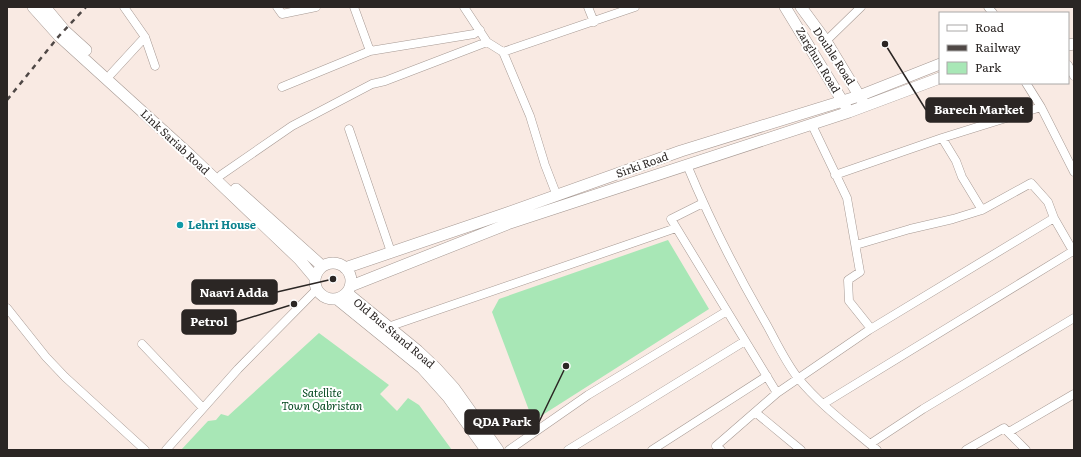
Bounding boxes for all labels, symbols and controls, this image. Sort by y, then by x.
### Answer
legend [939,12,1069,84]
text: Road [975,18,1005,36]
street label: Zarghun Road [793,23,845,96]
street label: Double Road [810,23,860,88]
text: Railway [975,38,1021,56]
text: Park [975,58,1002,76]
callout: Barech Market [926,98,1032,122]
text: Barech Market [934,100,1025,118]
street label: Link Sariab Road [138,105,214,178]
street label: Sirki Road [613,147,670,181]
place label: Lehri House [188,216,256,232]
marker: Lehri House [175,220,185,230]
callout: Naavi Adda [192,280,277,304]
text: Naavi Adda [200,283,269,301]
street label: Old Bus Stand Road [351,293,439,371]
callout: Petrol [182,310,236,334]
text: Petrol [190,312,228,330]
park label: Satellite Town Qabristan [282,384,363,413]
callout: QDA Park [465,410,539,434]
text: QDA Park [473,412,532,430]

